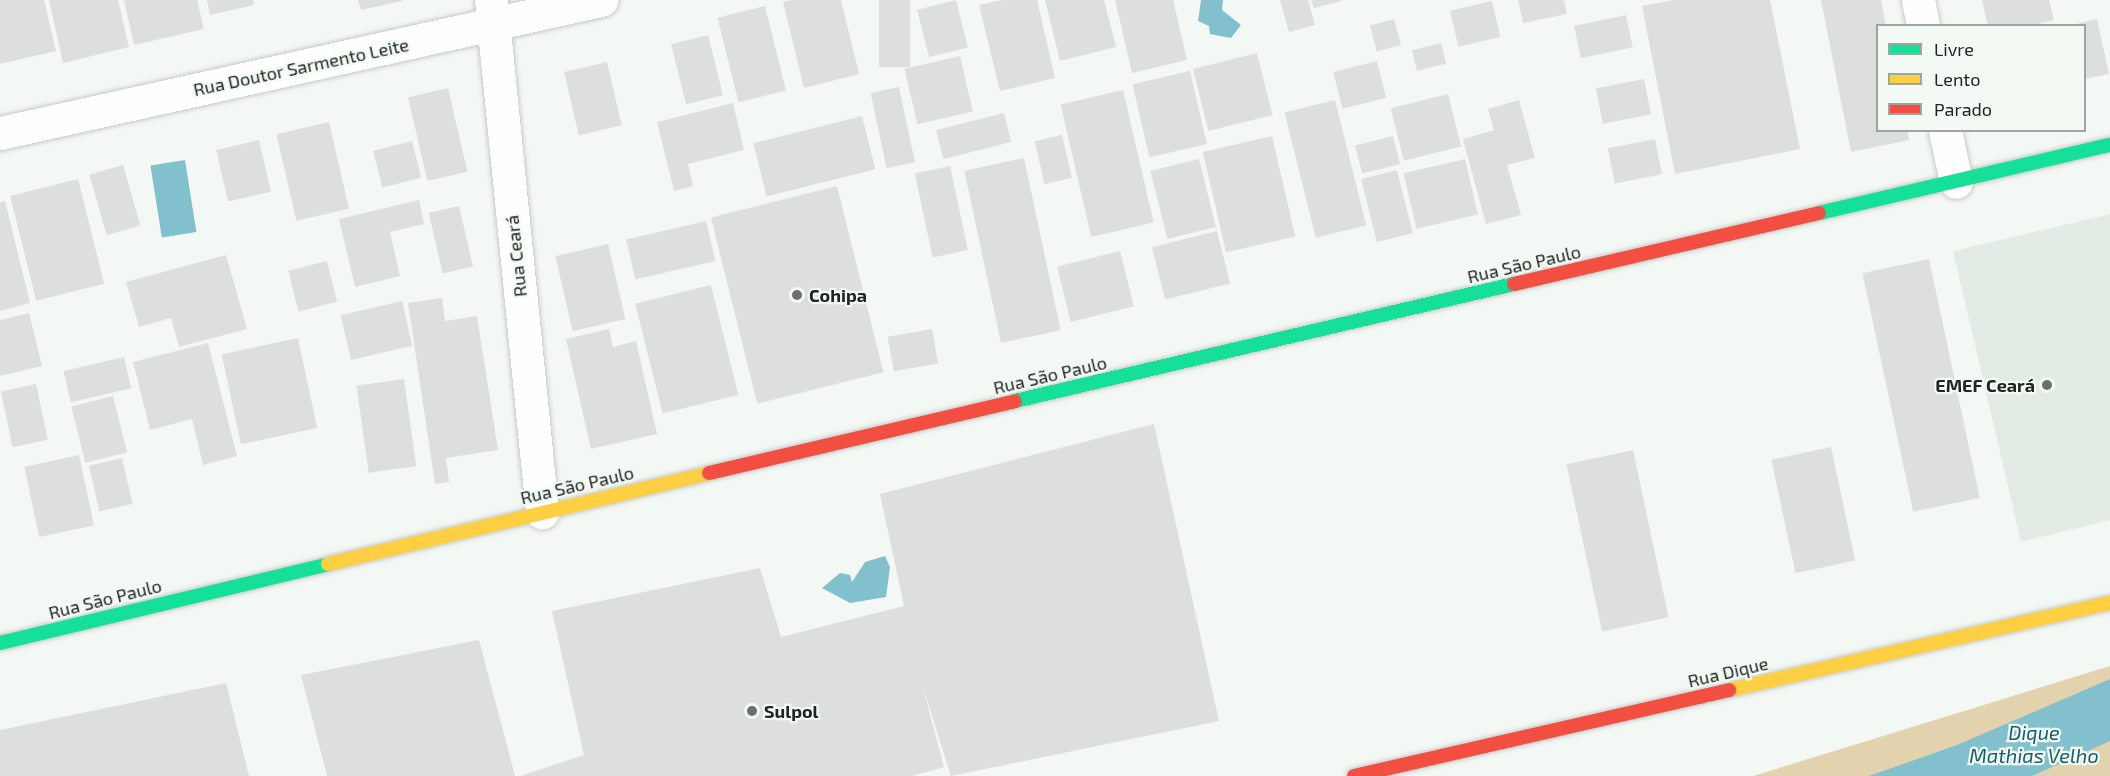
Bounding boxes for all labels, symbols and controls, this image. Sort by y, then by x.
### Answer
legend [1876,24,2086,132]
street label: Rua Doutor Sarmento Leite [191,34,411,100]
text: Livre [1934,38,1974,60]
text: Lento [1934,68,1980,90]
text: Parado [1934,98,1992,120]
street label: Rua Ceará [501,214,531,298]
street label: Rua São Paulo [1465,240,1583,288]
place label: Cohipa [809,284,867,306]
marker: Cohipa [790,288,804,302]
street label: Rua São Paulo [991,351,1109,399]
place label: EMEF Ceará [1935,374,2035,396]
marker: EMEF Ceará [2040,378,2054,392]
street label: Rua São Paulo [518,461,636,509]
street label: Rua São Paulo [46,575,164,623]
street label: Rua Dique [1686,652,1770,692]
place label: Sulpol [764,700,818,722]
marker: Sulpol [745,704,759,718]
water label: Dique Mathias Velho [1969,720,2099,767]

